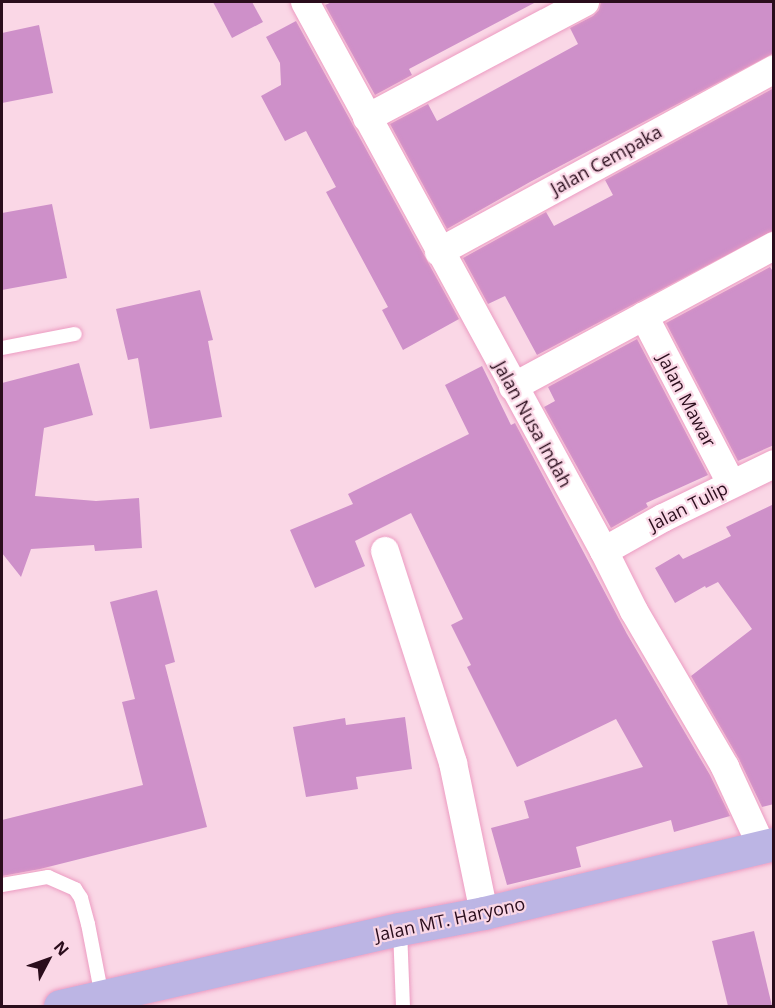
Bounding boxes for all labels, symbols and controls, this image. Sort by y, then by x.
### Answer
street label: Jalan Cempaka [547,121,665,199]
street label: Jalan Mawar [653,350,721,450]
street label: Jalan Nusa Indah [489,357,577,491]
street label: Jalan Tulip [645,477,731,535]
street label: Jalan MT. Haryono [373,893,527,945]
north arrow [18,930,78,990]
text: N [49,936,74,960]

